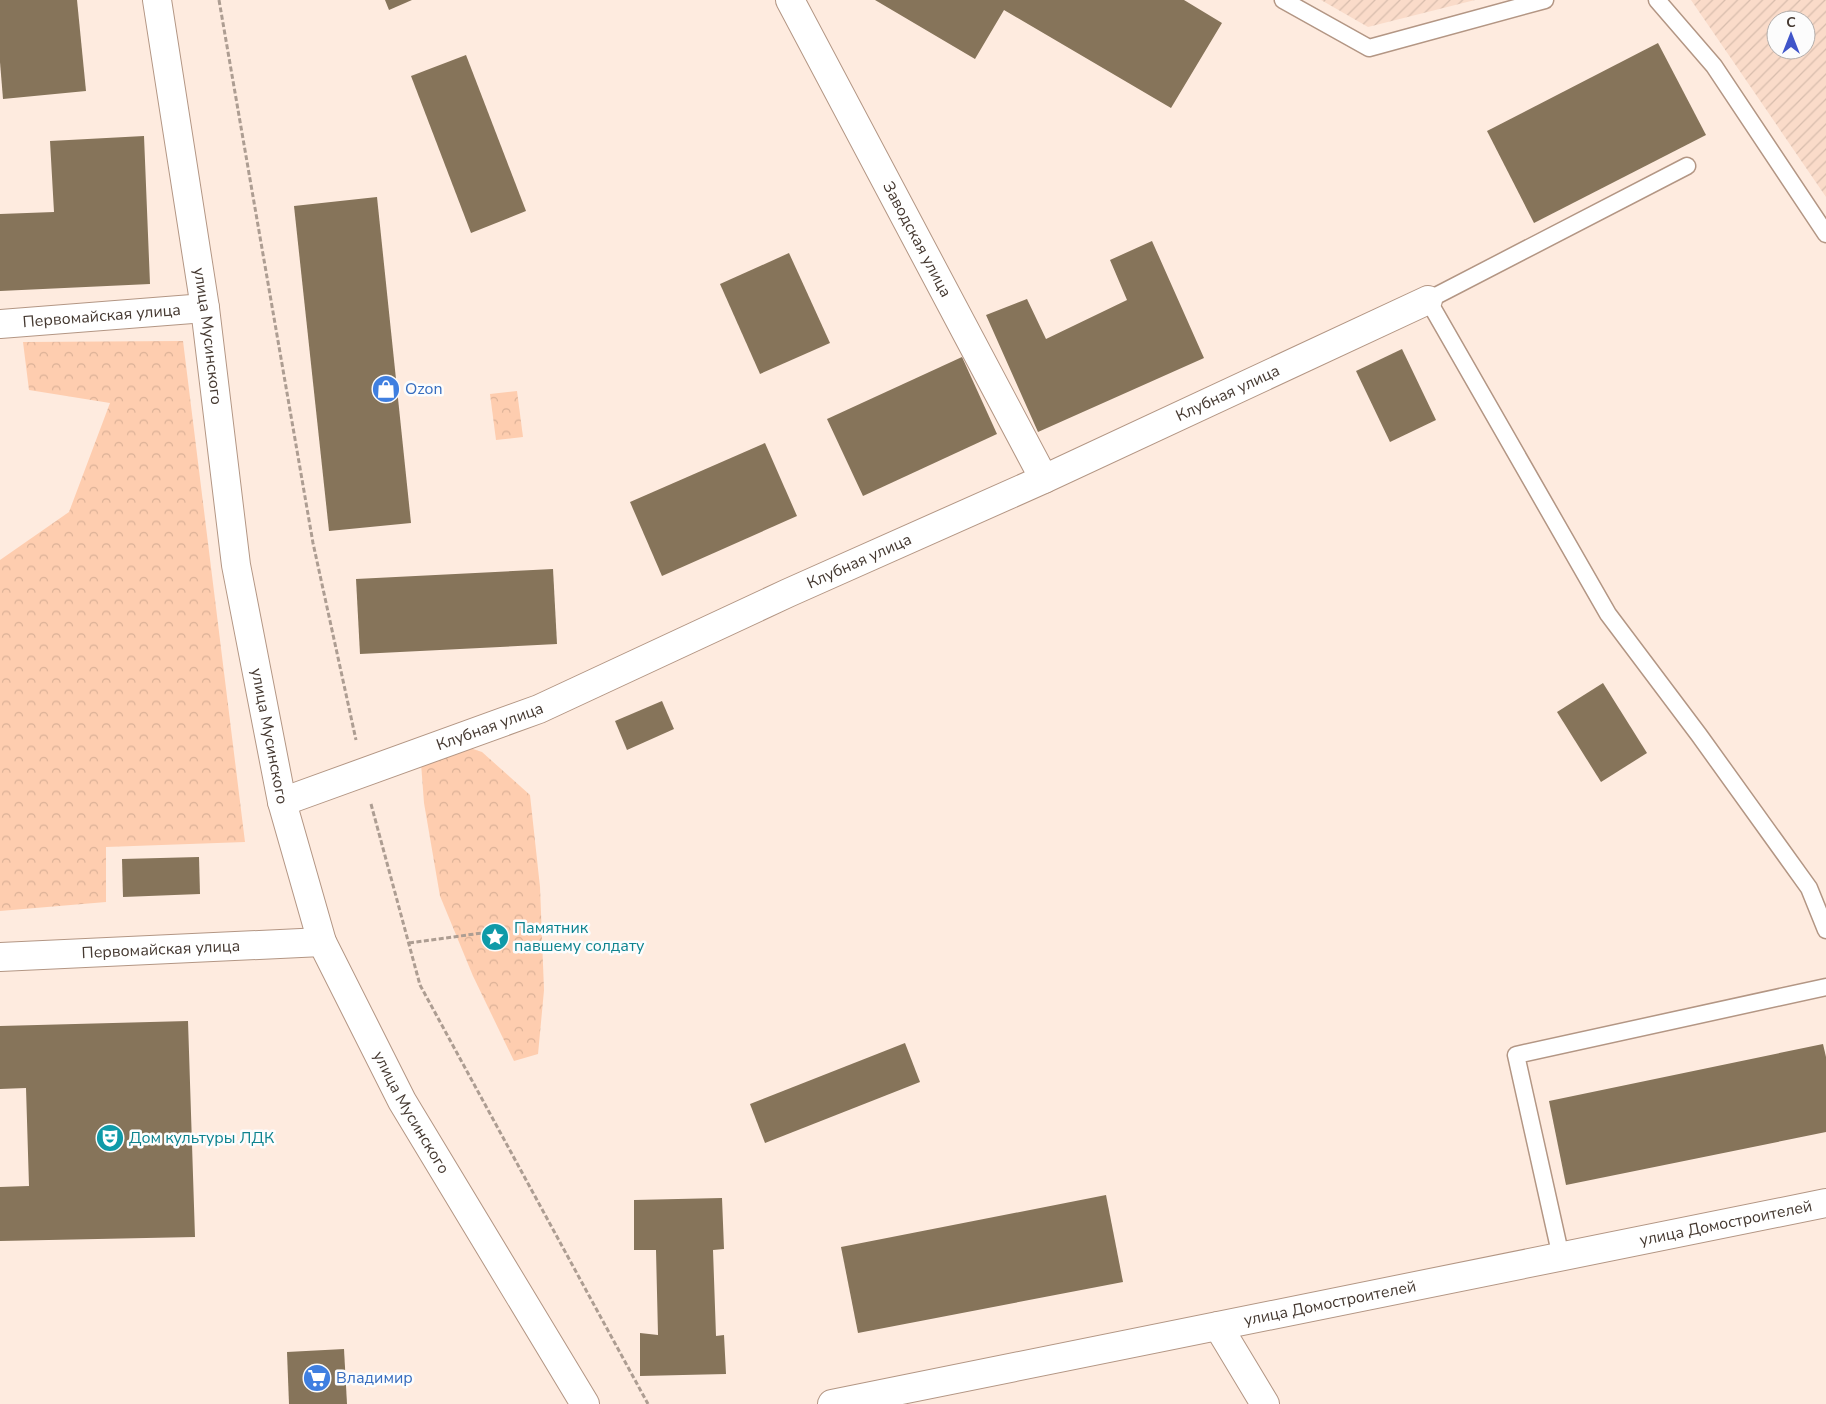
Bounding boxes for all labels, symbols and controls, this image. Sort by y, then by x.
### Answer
north arrow [1766,10,1816,60]
text: С [1786,13,1796,32]
street label: Заводская улица [877,178,957,301]
street label: улица Мусинского [188,266,228,406]
street label: Первомайская улица [22,299,182,333]
street label: Клубная улица [1172,360,1283,427]
shop icon: Ozon [371,374,401,404]
place label: Ozon [405,378,443,400]
street label: Клубная улица [803,528,915,594]
street label: улица Мусинского [245,666,293,806]
street label: Клубная улица [433,697,546,756]
place label: Памятник павшему солдату [514,917,645,957]
place icon: Памятник павшему солдату [480,922,510,952]
street label: Первомайская улица [81,935,241,964]
street label: улица Мусинского [368,1047,455,1178]
theatre icon: Дом культуры ЛДК [95,1123,125,1153]
place label: Дом культуры ЛДК [129,1127,275,1149]
street label: улица Домостроителей [1638,1195,1814,1251]
street label: улица Домостроителей [1242,1275,1418,1331]
supermarket icon: Владимир [302,1363,332,1393]
place label: Владимир [336,1367,413,1389]

